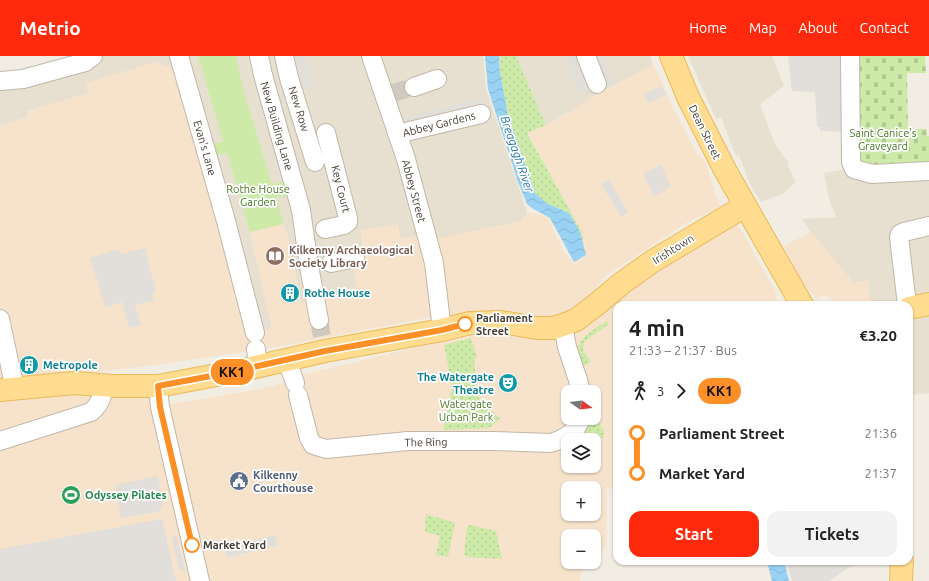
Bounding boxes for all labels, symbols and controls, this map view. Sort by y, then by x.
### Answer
text: Metrio [20,17,81,39]
text: Home [689,20,727,36]
text: Map [749,20,777,36]
text: About [799,20,838,36]
text: Contact [860,20,909,36]
street label: New Building Lane [259,80,295,172]
street label: New Row [286,85,312,134]
street label: Dean Street [687,103,724,162]
street label: Abbey Gardens [401,109,477,139]
water label: Breagagh River [498,114,537,194]
street label: Evan's Lane [191,119,219,177]
park label: Saint Canice's Graveyard [849,127,917,152]
street label: Abbey Street [400,158,428,224]
street label: Key Court [329,164,353,215]
park label: Rothe House Garden [226,183,290,208]
street label: Irishtown [650,232,696,266]
place label: Kilkenny Archaeological Society Library [289,244,414,269]
library icon: Kilkenny Archaeological Society Library [264,245,286,267]
building icon: Rothe House [279,282,301,304]
place label: Rothe House [304,287,370,299]
place label: Parliament Street [476,312,533,337]
text: 4 min [629,315,685,340]
marker: Parliament Street [457,316,473,332]
text: €3.20 [859,327,897,344]
text: 21:33 – 21:37 · Bus [629,343,737,357]
building icon: Metropole [18,354,40,376]
place label: Metropole [43,359,98,371]
line badge: KK1 [209,359,255,385]
text: KK1 [219,364,245,380]
place label: The Watergate Theatre [417,371,494,396]
theatre icon: The Watergate Theatre [497,372,519,394]
icon: walk [629,380,651,402]
icon: forward [670,380,692,402]
text: KK1 [706,383,733,399]
text: 3 [657,384,664,398]
north arrow [561,385,601,425]
map controls [561,385,601,569]
park label: Watergate Urban Park [439,398,494,423]
text: Parliament Street [659,425,785,442]
text: 21:36 [864,426,897,440]
button: layers [561,433,601,473]
street label: The Ring [404,436,448,448]
text: Market Yard [659,465,745,482]
text: 21:37 [864,466,897,480]
place label: Kilkenny Courthouse [253,469,313,494]
public building icon: Kilkenny Courthouse [228,470,250,492]
button: + [561,481,601,521]
sports icon: Odyssey Pilates [60,484,82,506]
place label: Odyssey Pilates [85,489,167,501]
button: Start [629,511,759,557]
button: Tickets [767,511,897,557]
button: − [561,529,601,569]
marker: Market Yard [184,537,200,553]
place label: Market Yard [203,539,266,551]

